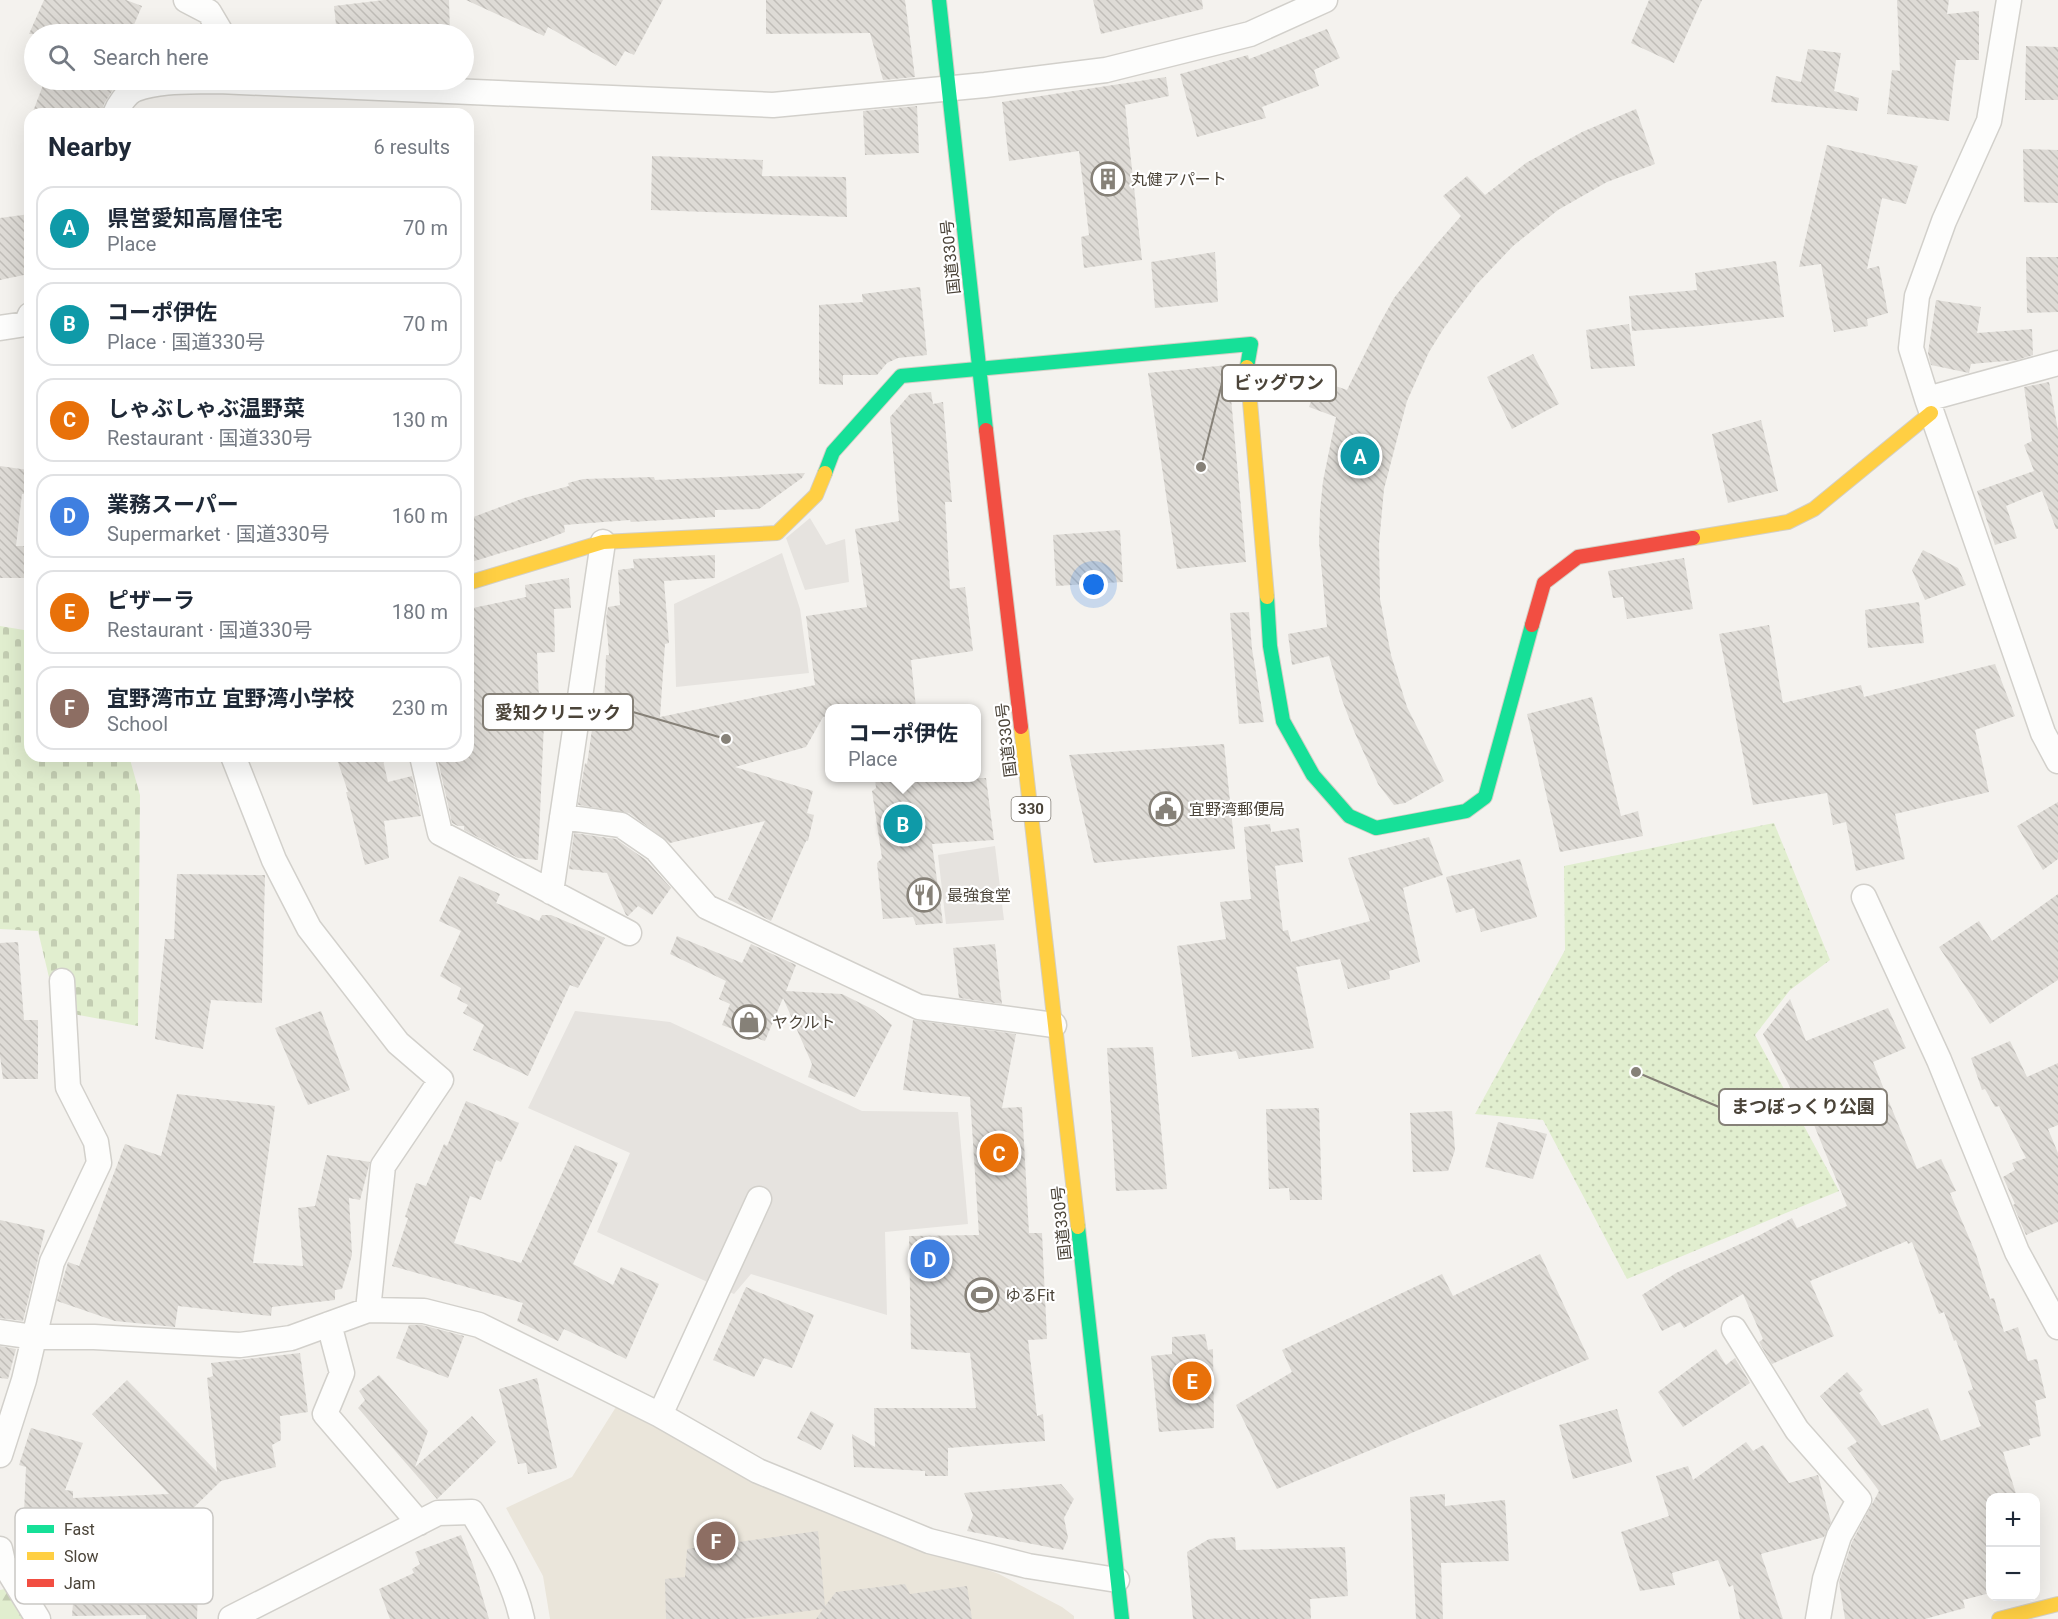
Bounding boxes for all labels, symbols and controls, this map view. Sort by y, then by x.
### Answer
search box [24,24,474,90]
icon: search [45,41,78,74]
text: Search here [93,45,209,70]
text: Nearby [48,132,131,162]
text: 6 results [374,135,450,159]
building icon: 丸健アパート [1090,161,1126,197]
place label: 丸健アパート [1131,170,1227,189]
text: 県営愛知高層住宅 [107,206,283,231]
text: A [63,216,76,240]
text: 70 m [403,216,448,240]
street label: 国道330号 [937,219,964,295]
text: Place [107,232,156,256]
text: コーポ伊佐 [107,300,217,325]
text: B [63,312,76,336]
text: 70 m [403,312,448,336]
text: Place · 国道330号 [107,330,265,354]
callout: ビッグワン [1222,365,1336,401]
text: ビッグワン [1234,372,1324,393]
text: しゃぶしゃぶ温野菜 [107,396,305,421]
text: C [63,408,76,432]
text: 130 m [392,408,448,432]
text: Restaurant · 国道330号 [107,426,312,450]
pin: A [1340,434,1380,478]
text: 業務スーパー [107,492,239,517]
text: D [63,504,76,528]
text: 160 m [392,504,448,528]
text: Supermarket · 国道330号 [107,522,330,546]
your location [1079,570,1108,599]
text: ピザーラ [107,588,195,613]
text: E [64,600,75,624]
text: 180 m [392,600,448,624]
text: Restaurant · 国道330号 [107,618,312,642]
text: 宜野湾市立 宜野湾小学校 [107,686,354,711]
callout: 愛知クリニック [483,694,633,730]
text: F [64,696,75,720]
text: 230 m [392,696,448,720]
text: 愛知クリニック [495,702,621,723]
street label: 国道330号 [992,702,1020,778]
popup [825,704,981,782]
text: School [107,712,168,736]
text: コーポ伊佐 [848,721,958,746]
text: Place [848,747,897,771]
public building icon: 宜野湾郵便局 [1148,791,1184,827]
road number: 330 [1012,797,1050,821]
place label: 宜野湾郵便局 [1189,800,1285,819]
pin: B [884,802,922,846]
restaurant icon: 最強食堂 [906,877,942,913]
place label: 最強食堂 [947,886,1011,905]
shop icon: ヤクルト [731,1004,767,1040]
place label: ヤクルト [772,1013,836,1032]
callout: まつぼっくり公園 [1719,1089,1887,1125]
text: まつぼっくり公園 [1731,1096,1875,1117]
pin: C [980,1130,1018,1176]
street label: 国道330号 [1048,1185,1075,1261]
pin: D [910,1236,950,1282]
sports icon: ゆるFit [964,1277,1000,1313]
place label: ゆるFit [1005,1286,1055,1305]
pin: E [1172,1358,1212,1404]
map controls [1986,1493,2040,1601]
button: + [1986,1493,2040,1547]
legend [15,1508,213,1604]
pin: F [696,1518,736,1564]
text: Fast [64,1520,95,1539]
text: Slow [64,1547,99,1566]
button: − [1986,1547,2040,1601]
text: Jam [64,1574,96,1593]

